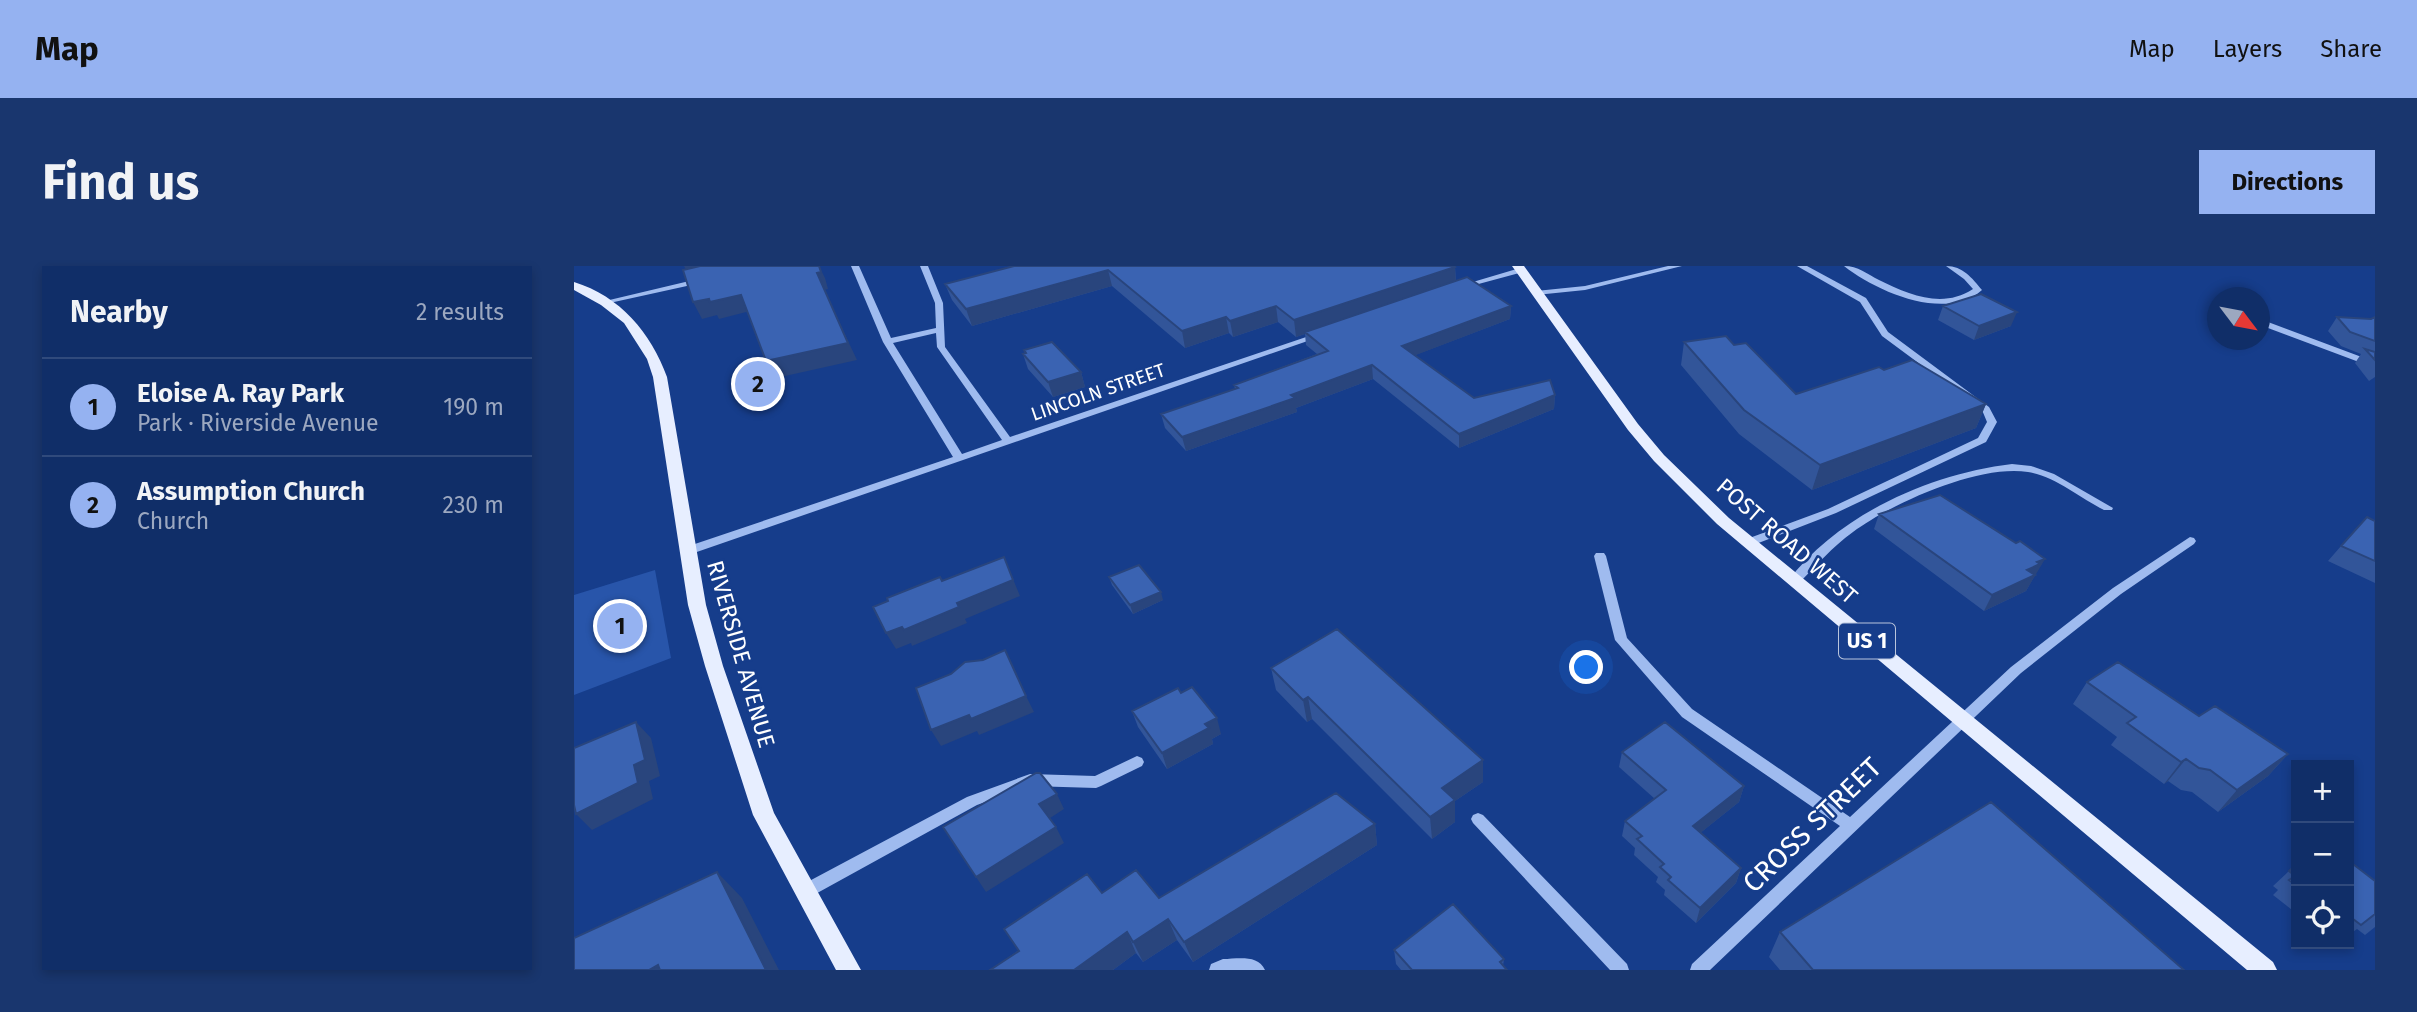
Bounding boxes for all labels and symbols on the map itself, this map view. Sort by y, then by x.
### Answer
north arrow [2207,287,2270,350]
pin: 2 [735,358,781,410]
street label: LINCOLN STREET [1028,358,1168,426]
street label: POST ROAD WEST [1711,472,1863,610]
street label: RIVERSIDE AVENUE [701,557,781,751]
pin: 1 [597,600,643,652]
road number: US 1 [1839,624,1895,658]
your location [1569,650,1603,684]
street label: CROSS STREET [1736,750,1889,899]

